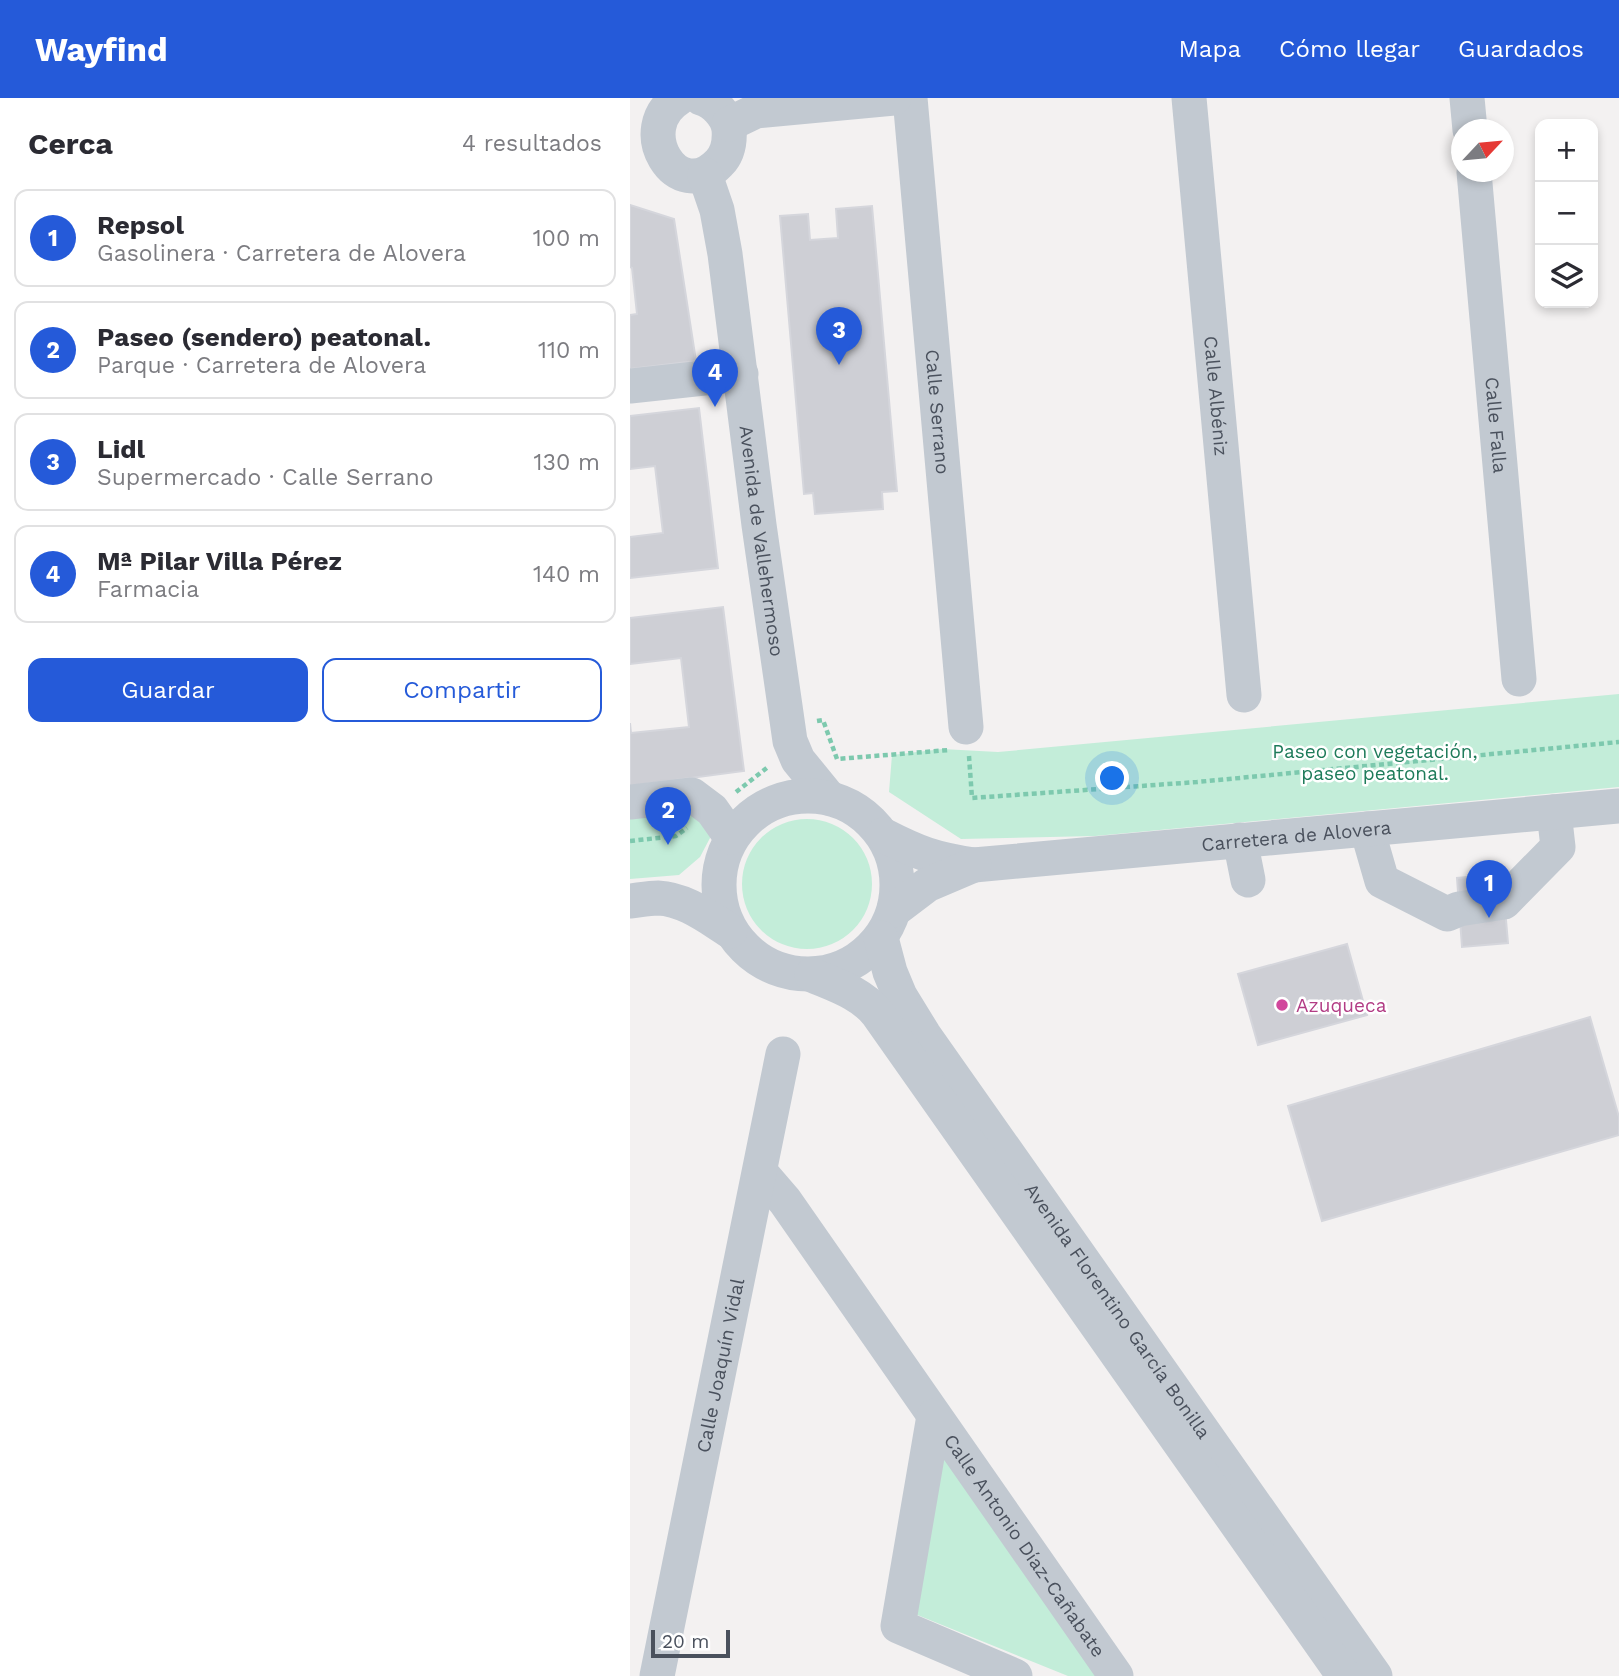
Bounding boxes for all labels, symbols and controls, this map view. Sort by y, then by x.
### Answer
text: Wayfind [35,30,168,69]
text: Mapa [1179,35,1241,63]
text: Cómo llegar [1279,35,1420,63]
text: Guardados [1458,35,1584,63]
north arrow [1451,119,1514,182]
map controls [1535,119,1598,308]
button: + [1535,119,1598,182]
text: Cerca [28,126,113,161]
text: 4 resultados [462,130,602,157]
button: − [1535,182,1598,245]
text: Repsol [97,210,184,240]
text: 1 [48,225,58,252]
text: 100 m [533,225,600,252]
text: Gasolinera · Carretera de Alovera [97,240,466,267]
button: layers [1535,245,1598,308]
pin: 3 [816,307,862,365]
text: Paseo (sendero) peatonal. [97,322,431,352]
street label: Calle Albéniz [1199,335,1233,457]
text: 2 [46,337,60,364]
text: 110 m [538,337,600,364]
street label: Calle Serrano [920,348,954,475]
pin: 4 [692,349,738,407]
text: Parque · Carretera de Alovera [97,352,426,379]
street label: Calle Falla [1480,376,1512,474]
street label: Avenida de Vallehermoso [735,424,789,658]
text: Lidl [97,434,145,464]
text: 3 [46,449,60,476]
text: 130 m [534,449,600,476]
text: Supermercado · Calle Serrano [97,464,434,491]
text: Mª Pilar Villa Pérez [97,546,342,576]
text: 4 [46,561,60,588]
text: 140 m [533,561,600,588]
text: Farmacia [97,576,199,603]
button: Guardar [28,658,308,722]
button: Compartir [322,658,602,722]
park label: Paseo con vegetación, paseo peatonal. [1272,740,1478,785]
your location [1095,761,1129,795]
pin: 2 [645,787,691,845]
street label: Carretera de Alovera [1200,816,1392,856]
pin: 1 [1466,860,1512,918]
place label: Azuqueca [1296,994,1387,1017]
marker: Azuqueca [1274,997,1290,1013]
street label: Avenida Florentino García Bonilla [1020,1179,1216,1443]
street label: Calle Joaquín Vidal [692,1276,749,1455]
street label: Calle Antonio Díaz-Cañabate [939,1430,1110,1662]
scale bar [651,1627,730,1659]
text: 20 m [662,1630,709,1653]

